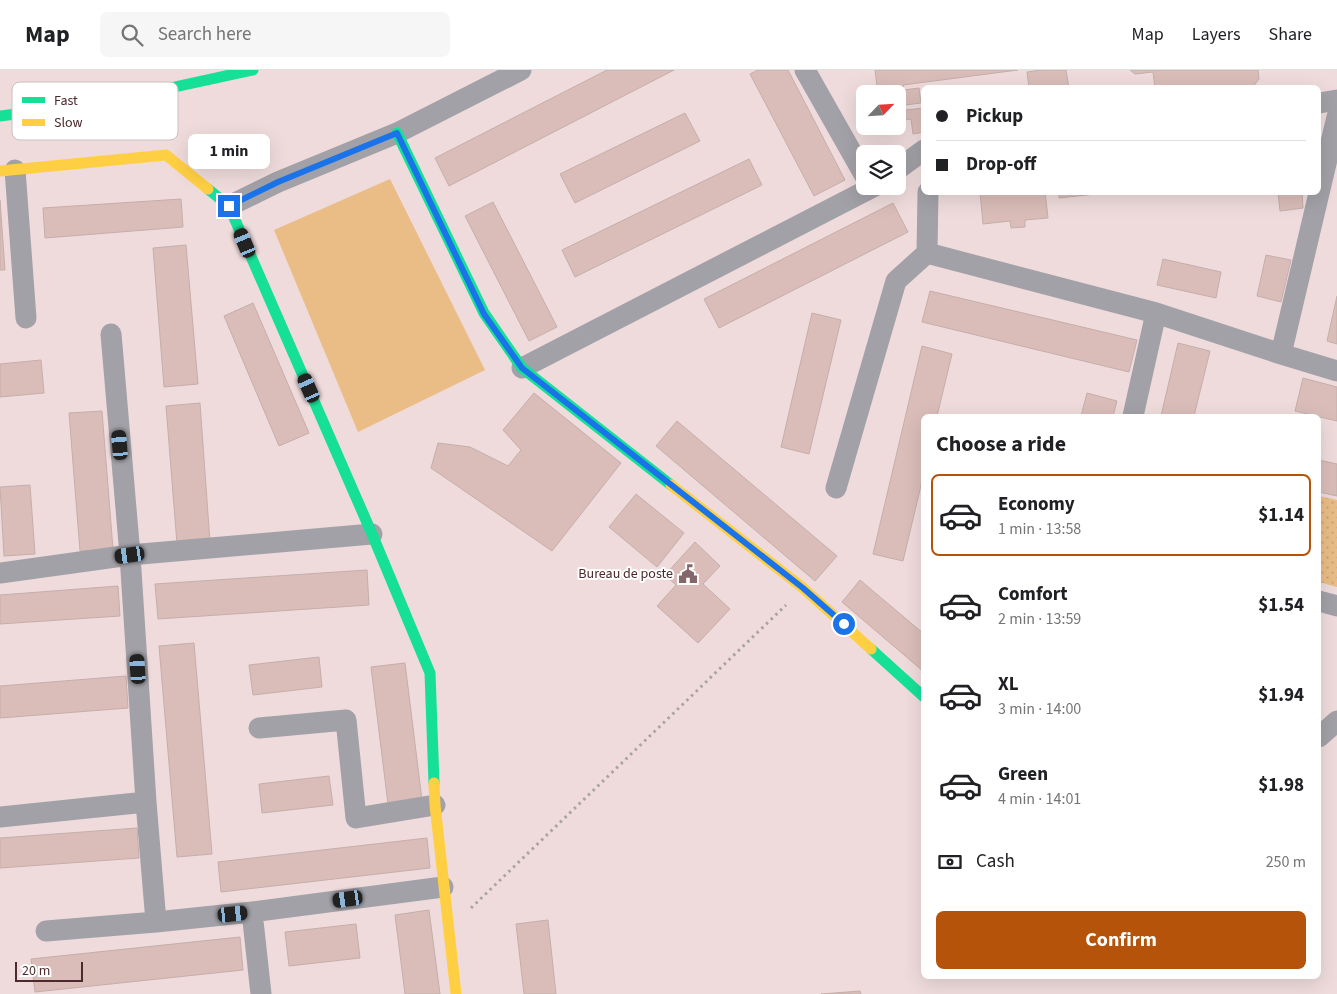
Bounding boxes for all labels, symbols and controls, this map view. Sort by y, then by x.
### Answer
search box [100,12,450,57]
text: Map [25,17,70,52]
icon: search [118,21,146,49]
text: Search here [158,21,251,48]
text: Map [1132,22,1164,47]
text: Layers [1192,22,1241,47]
text: Share [1269,22,1312,47]
legend [12,82,178,140]
north arrow [856,85,906,135]
map controls [856,85,906,195]
text: Fast [54,91,78,111]
text: Pickup [966,103,1023,130]
text: Slow [54,113,83,133]
callout: 1 min [188,134,270,168]
text: 1 min [210,140,248,162]
button: layers [856,145,906,195]
text: Drop-off [966,151,1036,178]
route end [218,195,240,217]
car [232,226,257,260]
car [296,371,321,405]
text: Choose a ride [936,428,1066,460]
car [111,429,128,461]
text: Economy [998,491,1075,518]
icon: car [938,493,983,538]
text: $1.14 [1258,502,1304,529]
text: 1 min · 13:58 [998,518,1081,540]
car [114,545,145,565]
public building icon: Bureau de poste [677,563,699,585]
place label: Bureau de poste [578,564,673,584]
text: Comfort [998,581,1068,608]
icon: car [938,583,983,628]
text: $1.54 [1258,592,1304,619]
text: 2 min · 13:59 [998,608,1081,630]
route start [833,613,855,635]
car [129,654,146,684]
text: XL [998,671,1019,698]
icon: car [938,673,983,718]
text: $1.94 [1258,682,1304,709]
text: 3 min · 14:00 [998,698,1081,720]
text: Green [998,761,1048,788]
icon: car [938,763,983,808]
text: $1.98 [1258,772,1304,799]
text: 4 min · 14:01 [998,788,1081,810]
icon: cash [936,848,964,876]
text: Cash [976,848,1015,875]
text: 250 m [1266,851,1306,873]
car [332,889,363,909]
car [217,905,248,923]
button: Confirm [936,911,1306,969]
scale bar [15,959,82,982]
text: 20 m [22,961,50,981]

